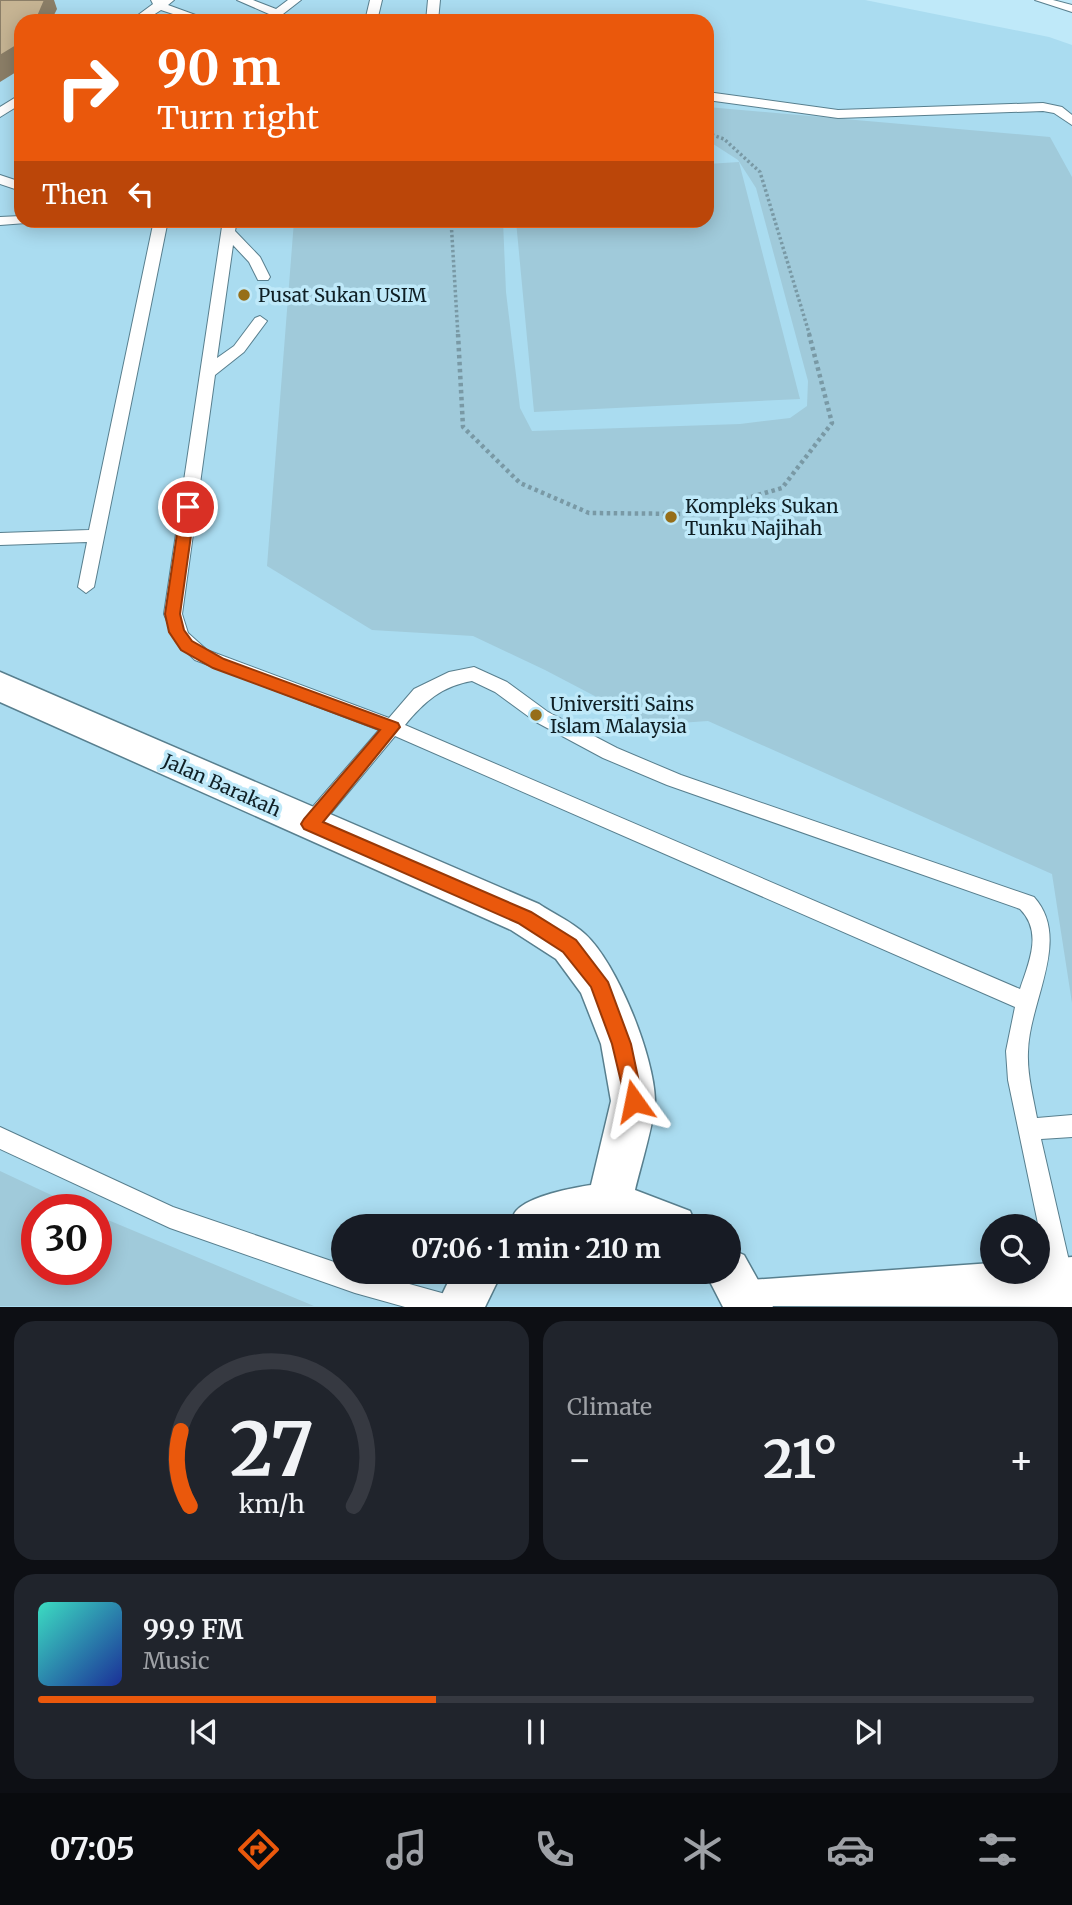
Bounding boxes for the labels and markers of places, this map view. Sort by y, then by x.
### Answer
place label: Pusat Sukan USIM [258,283,427,307]
marker: Pusat Sukan USIM [236,287,252,303]
pin [158,477,218,537]
place label: Kompleks Sukan Tunku Najihah [685,494,839,540]
marker: Kompleks Sukan Tunku Najihah [663,509,679,525]
place label: Universiti Sains Islam Malaysia [550,692,694,738]
marker: Universiti Sains Islam Malaysia [528,707,544,723]

